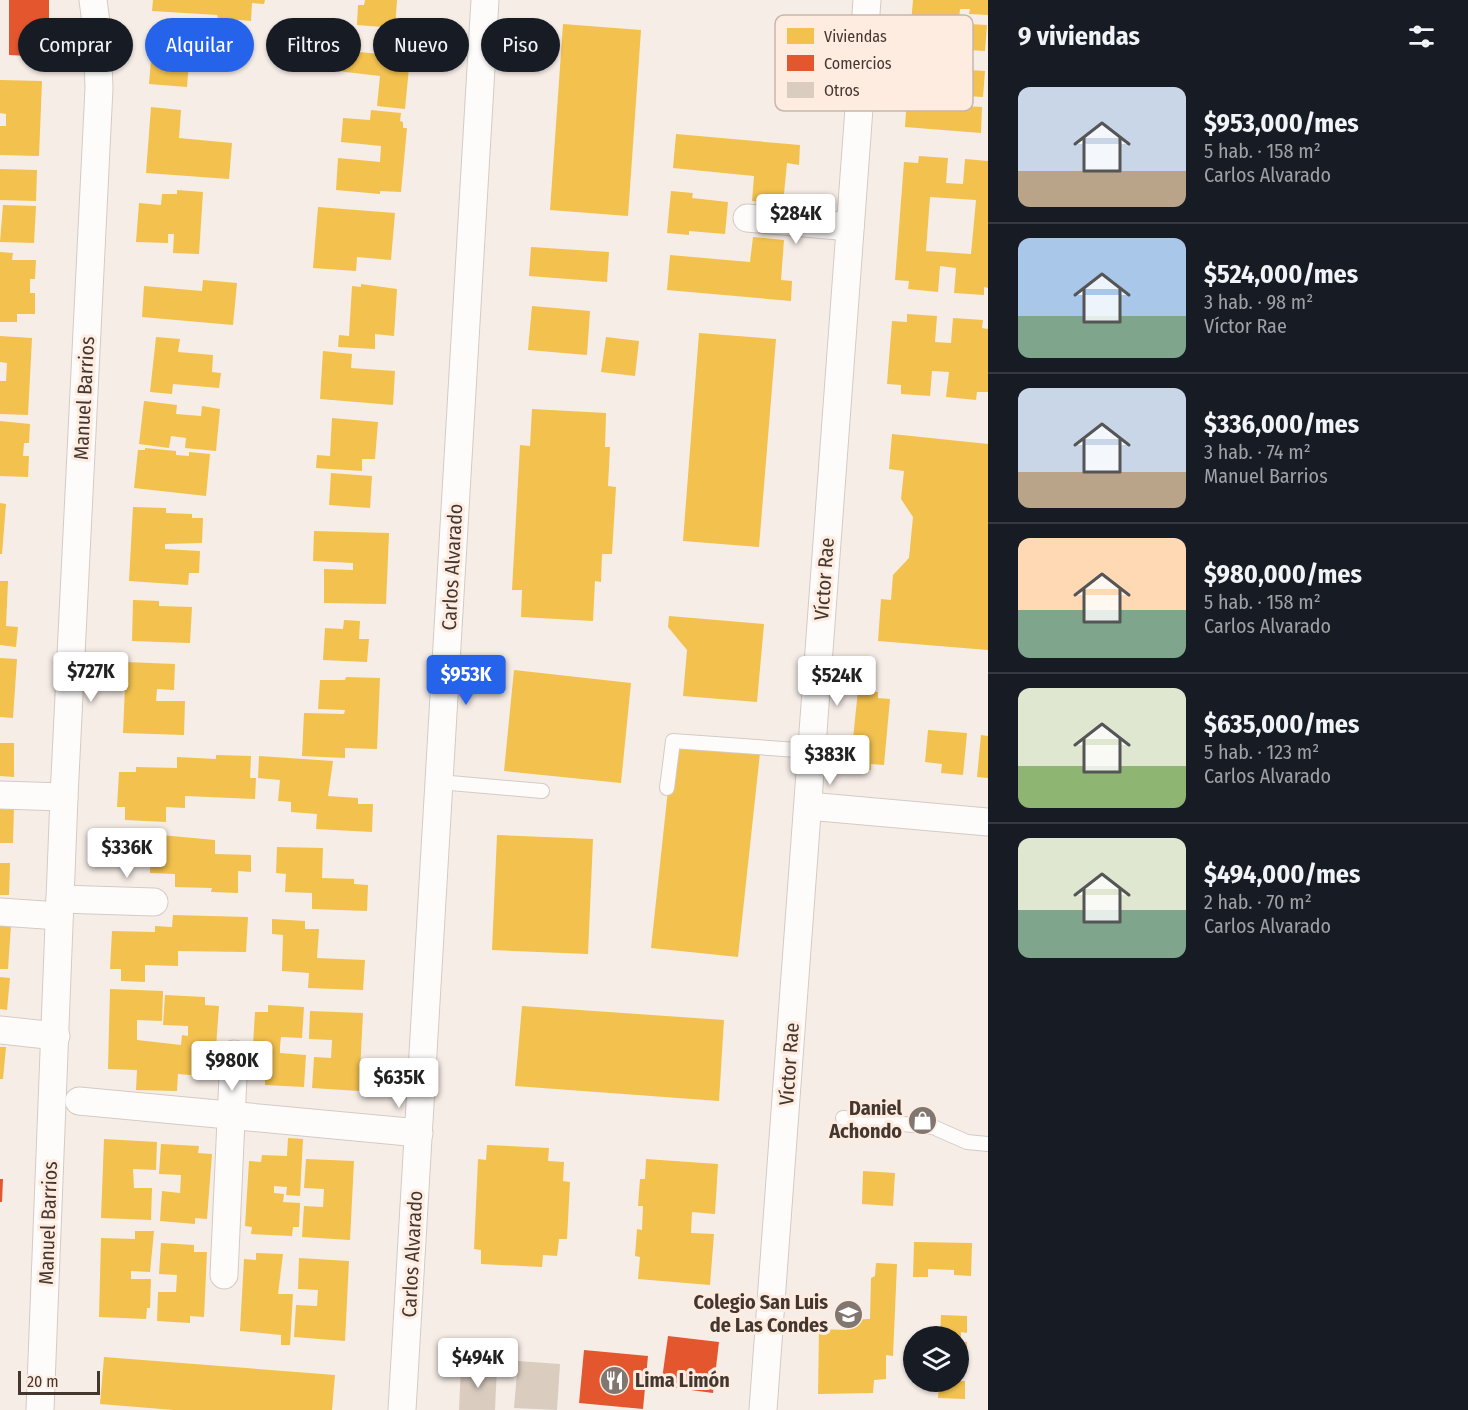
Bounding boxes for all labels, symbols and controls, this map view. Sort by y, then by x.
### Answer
legend [775,15,973,111]
chip: Comprar [18,18,133,72]
chip: Alquilar [145,18,254,72]
chip: Filtros [266,18,361,72]
chip: Nuevo [373,18,469,72]
chip: Piso [481,18,560,72]
icon: filters [1405,20,1438,53]
text: 9 viviendas [1018,21,1140,52]
text: Viviendas [824,27,887,46]
text: Comercios [824,54,892,73]
text: Otros [824,81,860,100]
text: $953,000/mes [1204,108,1359,139]
icon: home [1066,111,1138,183]
text: 5 hab. · 158 m² [1204,139,1321,163]
text: Carlos Alvarado [1204,163,1331,187]
pin: $284K [754,194,838,245]
text: $284K [770,201,822,225]
text: $524,000/mes [1204,259,1358,290]
icon: home [1066,262,1138,334]
text: 3 hab. · 98 m² [1204,290,1313,314]
text: Víctor Rae [1204,314,1287,338]
street label: Manuel Barrios [69,336,99,460]
text: $336,000/mes [1204,409,1359,440]
icon: home [1066,412,1138,484]
text: 3 hab. · 74 m² [1204,440,1311,464]
text: Manuel Barrios [1204,464,1328,488]
street label: Carlos Alvarado [437,503,467,631]
street label: Víctor Rae [809,537,839,621]
text: $980,000/mes [1204,559,1362,590]
icon: home [1066,562,1138,634]
text: 5 hab. · 158 m² [1204,590,1321,614]
text: Carlos Alvarado [1204,614,1331,638]
pin: $727K [49,652,133,703]
pin: $953K [424,655,508,706]
pin: $524K [795,656,879,707]
text: $727K [67,659,115,683]
text: $953K [441,662,491,686]
text: $524K [812,663,862,687]
text: $635,000/mes [1204,709,1359,740]
icon: home [1066,712,1138,784]
pin: $383K [788,735,872,786]
text: 5 hab. · 123 m² [1204,740,1319,764]
text: $383K [804,742,856,766]
text: Carlos Alvarado [1204,764,1331,788]
pin: $336K [85,828,169,879]
text: $336K [102,835,152,859]
text: $494,000/mes [1204,859,1360,890]
icon: home [1066,862,1138,934]
text: 2 hab. · 70 m² [1204,890,1312,914]
text: Carlos Alvarado [1204,914,1331,938]
street label: Víctor Rae [774,1022,804,1106]
pin: $980K [190,1041,274,1092]
text: $980K [205,1048,259,1072]
pin: $635K [357,1058,441,1109]
text: $635K [373,1065,425,1089]
place label: Daniel Achondo [828,1096,903,1143]
shop icon: Daniel Achondo [907,1104,939,1136]
street label: Manuel Barrios [34,1161,62,1285]
street label: Carlos Alvarado [397,1190,427,1318]
place label: Colegio San Luis de Las Condes [694,1290,828,1337]
school or university icon: Colegio San Luis de Las Condes [833,1298,865,1330]
map controls [903,1326,969,1392]
button: layers [903,1326,969,1392]
pin: $494K [436,1338,520,1389]
text: $494K [452,1345,504,1369]
restaurant icon: Lima Limón [598,1364,630,1396]
scale bar [18,1368,100,1396]
place label: Lima Limón [635,1368,730,1392]
text: 20 m [27,1372,58,1391]

